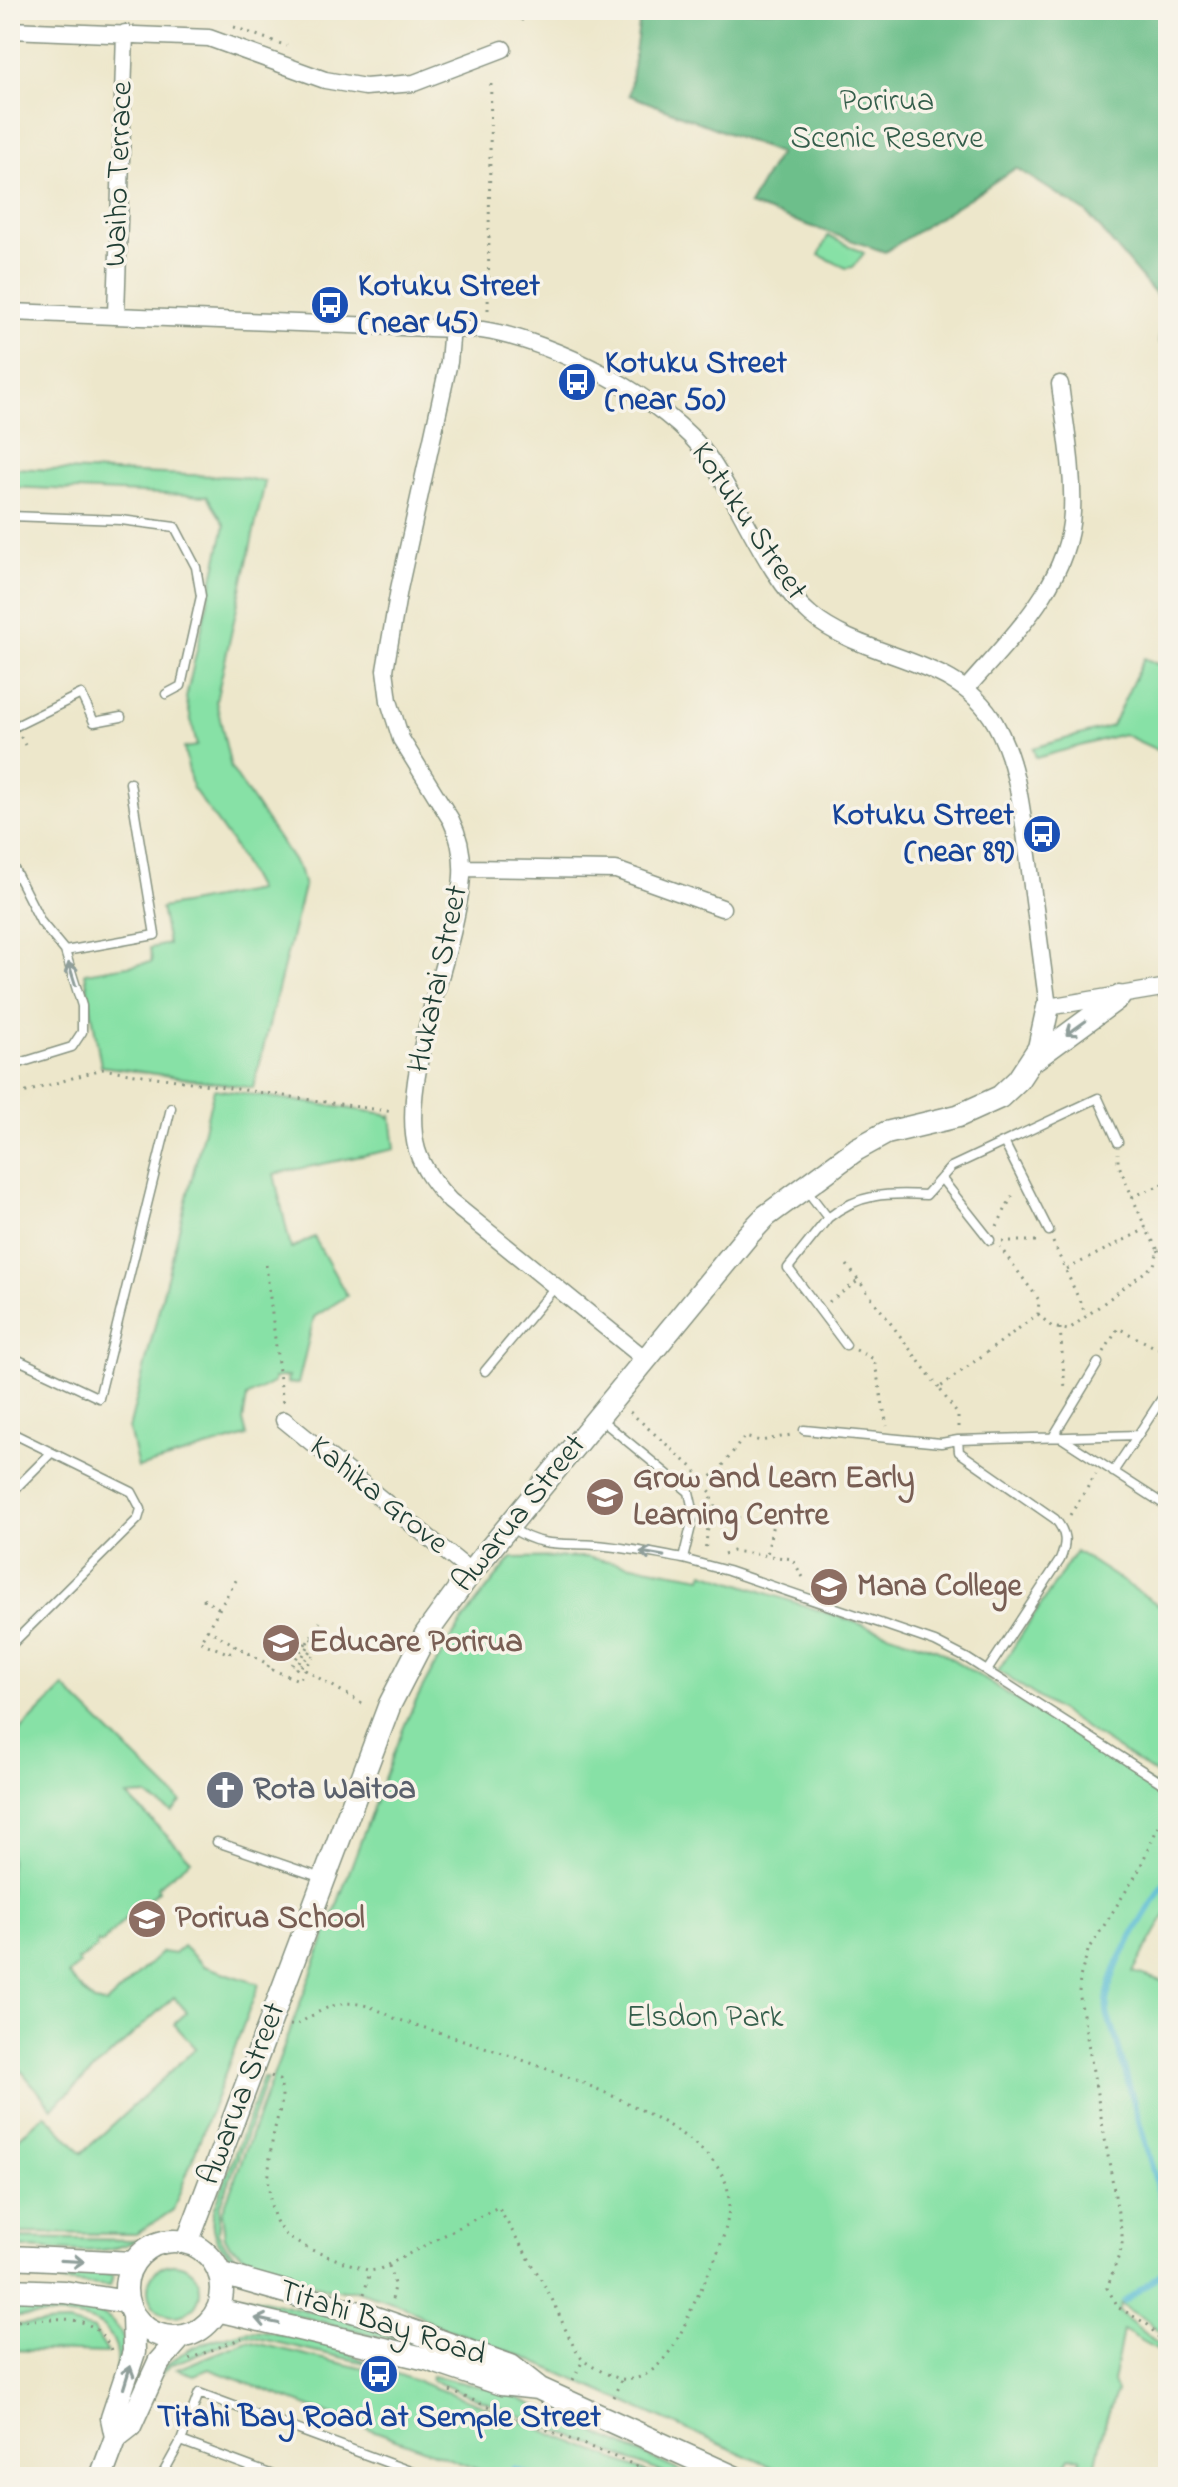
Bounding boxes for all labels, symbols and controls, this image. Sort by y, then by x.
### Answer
park label: Porirua Scenic Reserve [790,79,984,163]
street label: Waiho Terrace [93,80,147,268]
place label: Kotuku Street (near 45) [358,264,540,348]
bus stop icon: Kotuku Street (near 45) [309,284,351,326]
place label: Kotuku Street (near 50) [605,341,787,425]
bus stop icon: Kotuku Street (near 50) [556,361,598,403]
street label: Kotuku Street [678,433,819,611]
place label: Kotuku Street (near 89) [832,793,1015,877]
bus stop icon: Kotuku Street (near 89) [1021,813,1063,855]
street label: Hukatai Street [396,881,482,1077]
one-way arrow [64,961,79,987]
one-way arrow [1066,1020,1087,1037]
street label: Awarua Street [441,1424,599,1603]
street label: Kahika Grove [298,1425,458,1567]
place label: Grow and Learn Early Learning Centre [633,1456,915,1541]
school or university icon: Grow and Learn Early Learning Centre [584,1476,626,1518]
one-way arrow [640,1546,665,1561]
place label: Mana College [857,1564,1023,1612]
school or university icon: Mana College [808,1566,850,1608]
place label: Educare Porirua [309,1620,523,1667]
school or university icon: Educare Porirua [260,1622,302,1664]
place label: Rota Waitoa [253,1767,416,1814]
church icon: Rota Waitoa [204,1769,246,1811]
place label: Porirua School [175,1896,365,1943]
school or university icon: Porirua School [126,1898,168,1940]
park label: Elsdon Park [626,1995,785,2042]
street label: Awarua Street [187,1996,299,2192]
one-way arrow [58,2254,85,2269]
street label: Titahi Bay Road [272,2268,492,2380]
one-way arrow [255,2313,281,2328]
bus stop icon: Titahi Bay Road at Semple Street [358,2353,400,2395]
one-way arrow [121,2365,135,2390]
place label: Titahi Bay Road at Semple Street [157,2395,601,2443]

